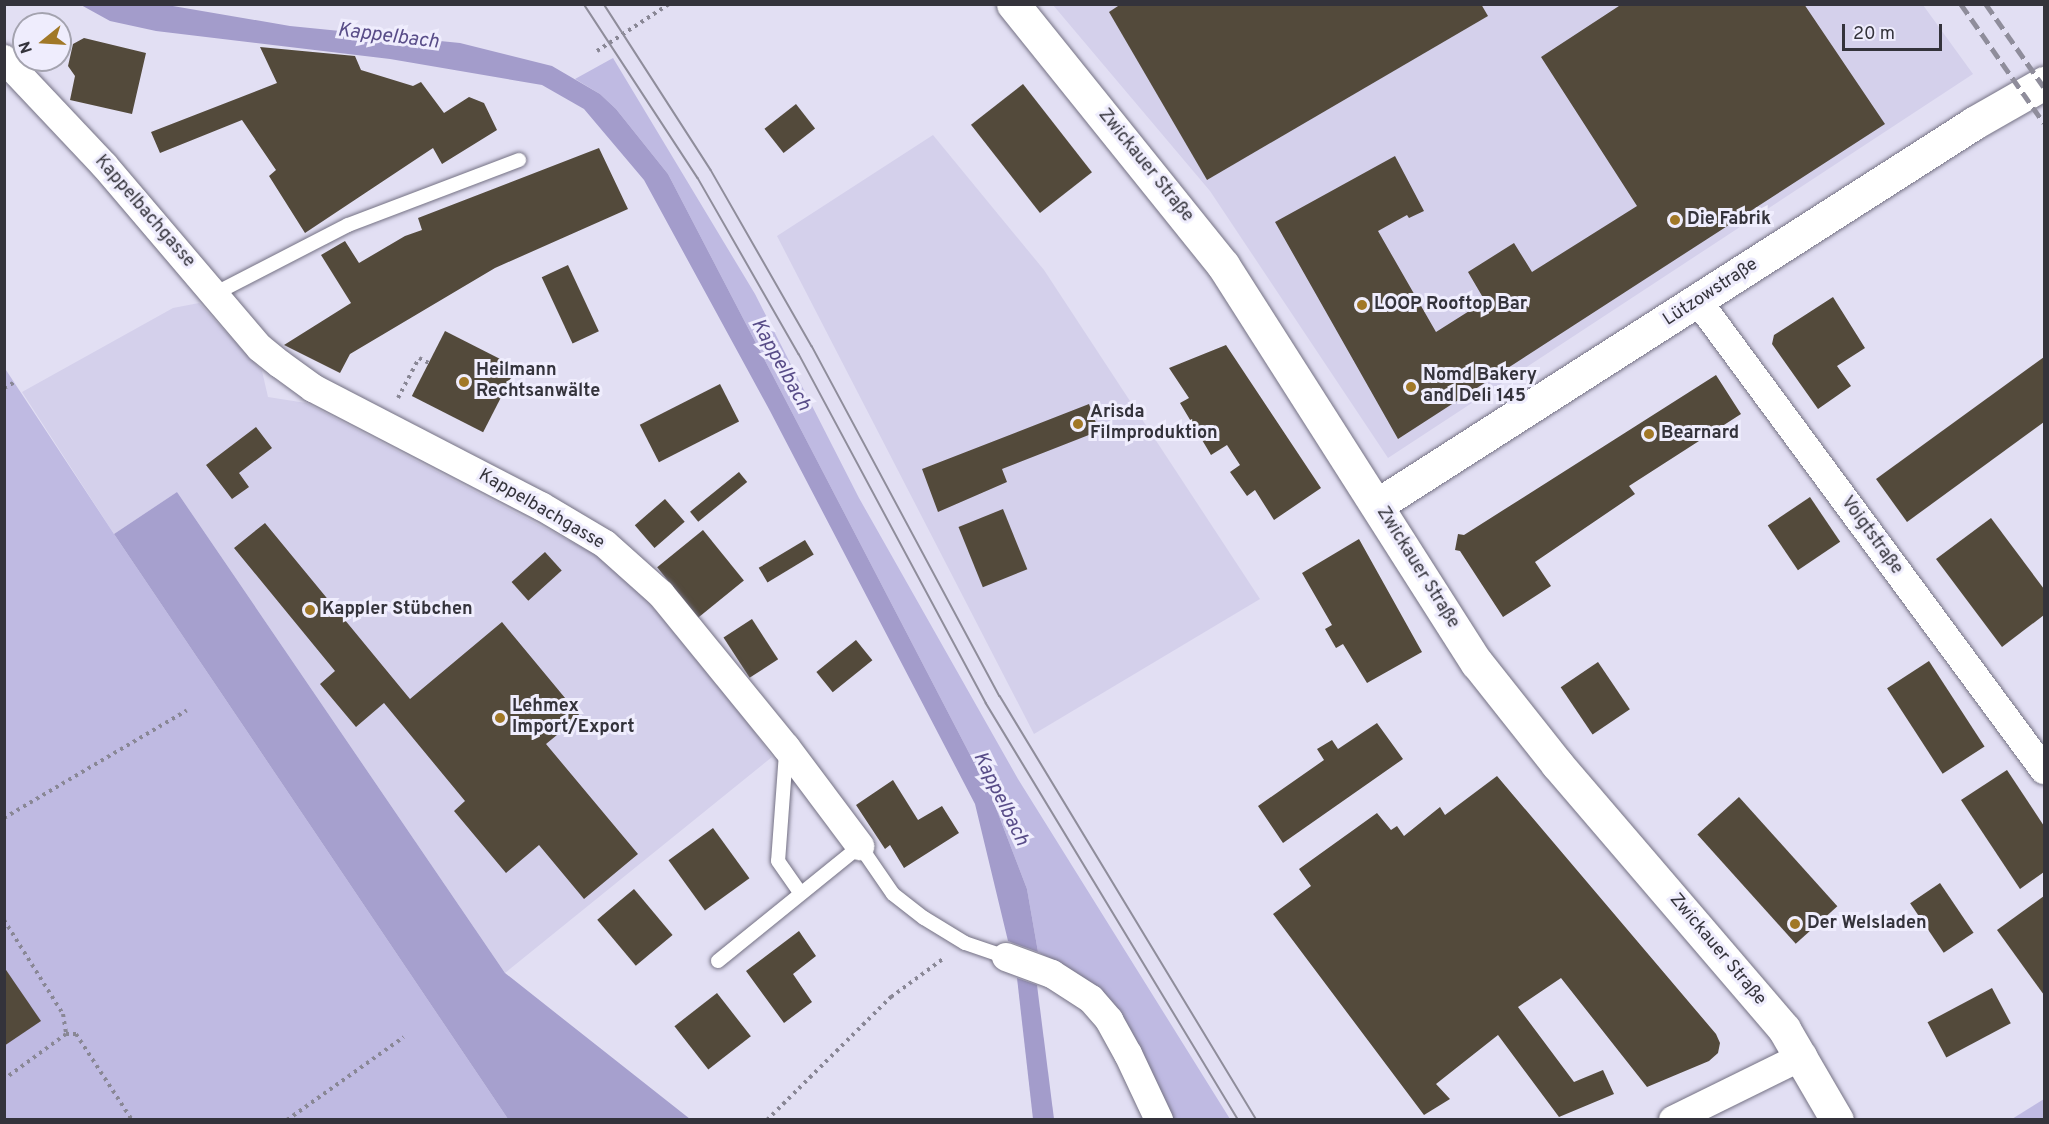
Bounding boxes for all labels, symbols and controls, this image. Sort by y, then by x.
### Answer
north arrow [12,12,72,72]
scale bar [1845,12,1946,50]
water label: Kappelbach [336,19,440,55]
text: 20 m [1853,23,1895,46]
text: N [15,38,38,56]
street label: Zwickauer Straße [1093,105,1197,227]
street label: Kappelbachgasse [89,151,199,273]
place label: Die Fabrik [1687,209,1771,231]
marker: Die Fabrik [1668,213,1682,227]
street label: Lützowstraße [1660,254,1762,332]
place label: LOOP Rooftop Bar [1374,294,1527,316]
marker: LOOP Rooftop Bar [1355,298,1369,312]
water label: Kappelbach [745,315,815,415]
place label: Heilmann Rechtsanwälte [476,361,600,404]
place label: Nomd Bakery and Deli 145 [1423,366,1537,409]
marker: Heilmann Rechtsanwälte [457,375,471,389]
marker: Nomd Bakery and Deli 145 [1404,380,1418,394]
place label: Arisda Filmproduktion [1090,403,1218,446]
marker: Arisda Filmproduktion [1071,417,1085,431]
place label: Bearnard [1661,423,1739,445]
marker: Bearnard [1642,427,1656,441]
street label: Kappelbachgasse [474,465,608,555]
street label: Voigtstraße [1835,493,1907,579]
street label: Zwickauer Straße [1371,503,1463,633]
place label: Kappler Stübchen [322,599,473,621]
marker: Kappler Stübchen [303,603,317,617]
place label: Lehmex Import/Export [512,697,635,740]
marker: Lehmex Import/Export [493,711,507,725]
water label: Kappelbach [967,748,1033,850]
street label: Zwickauer Straße [1664,890,1770,1010]
place label: Der Welsladen [1807,913,1927,935]
marker: Der Welsladen [1788,917,1802,931]

